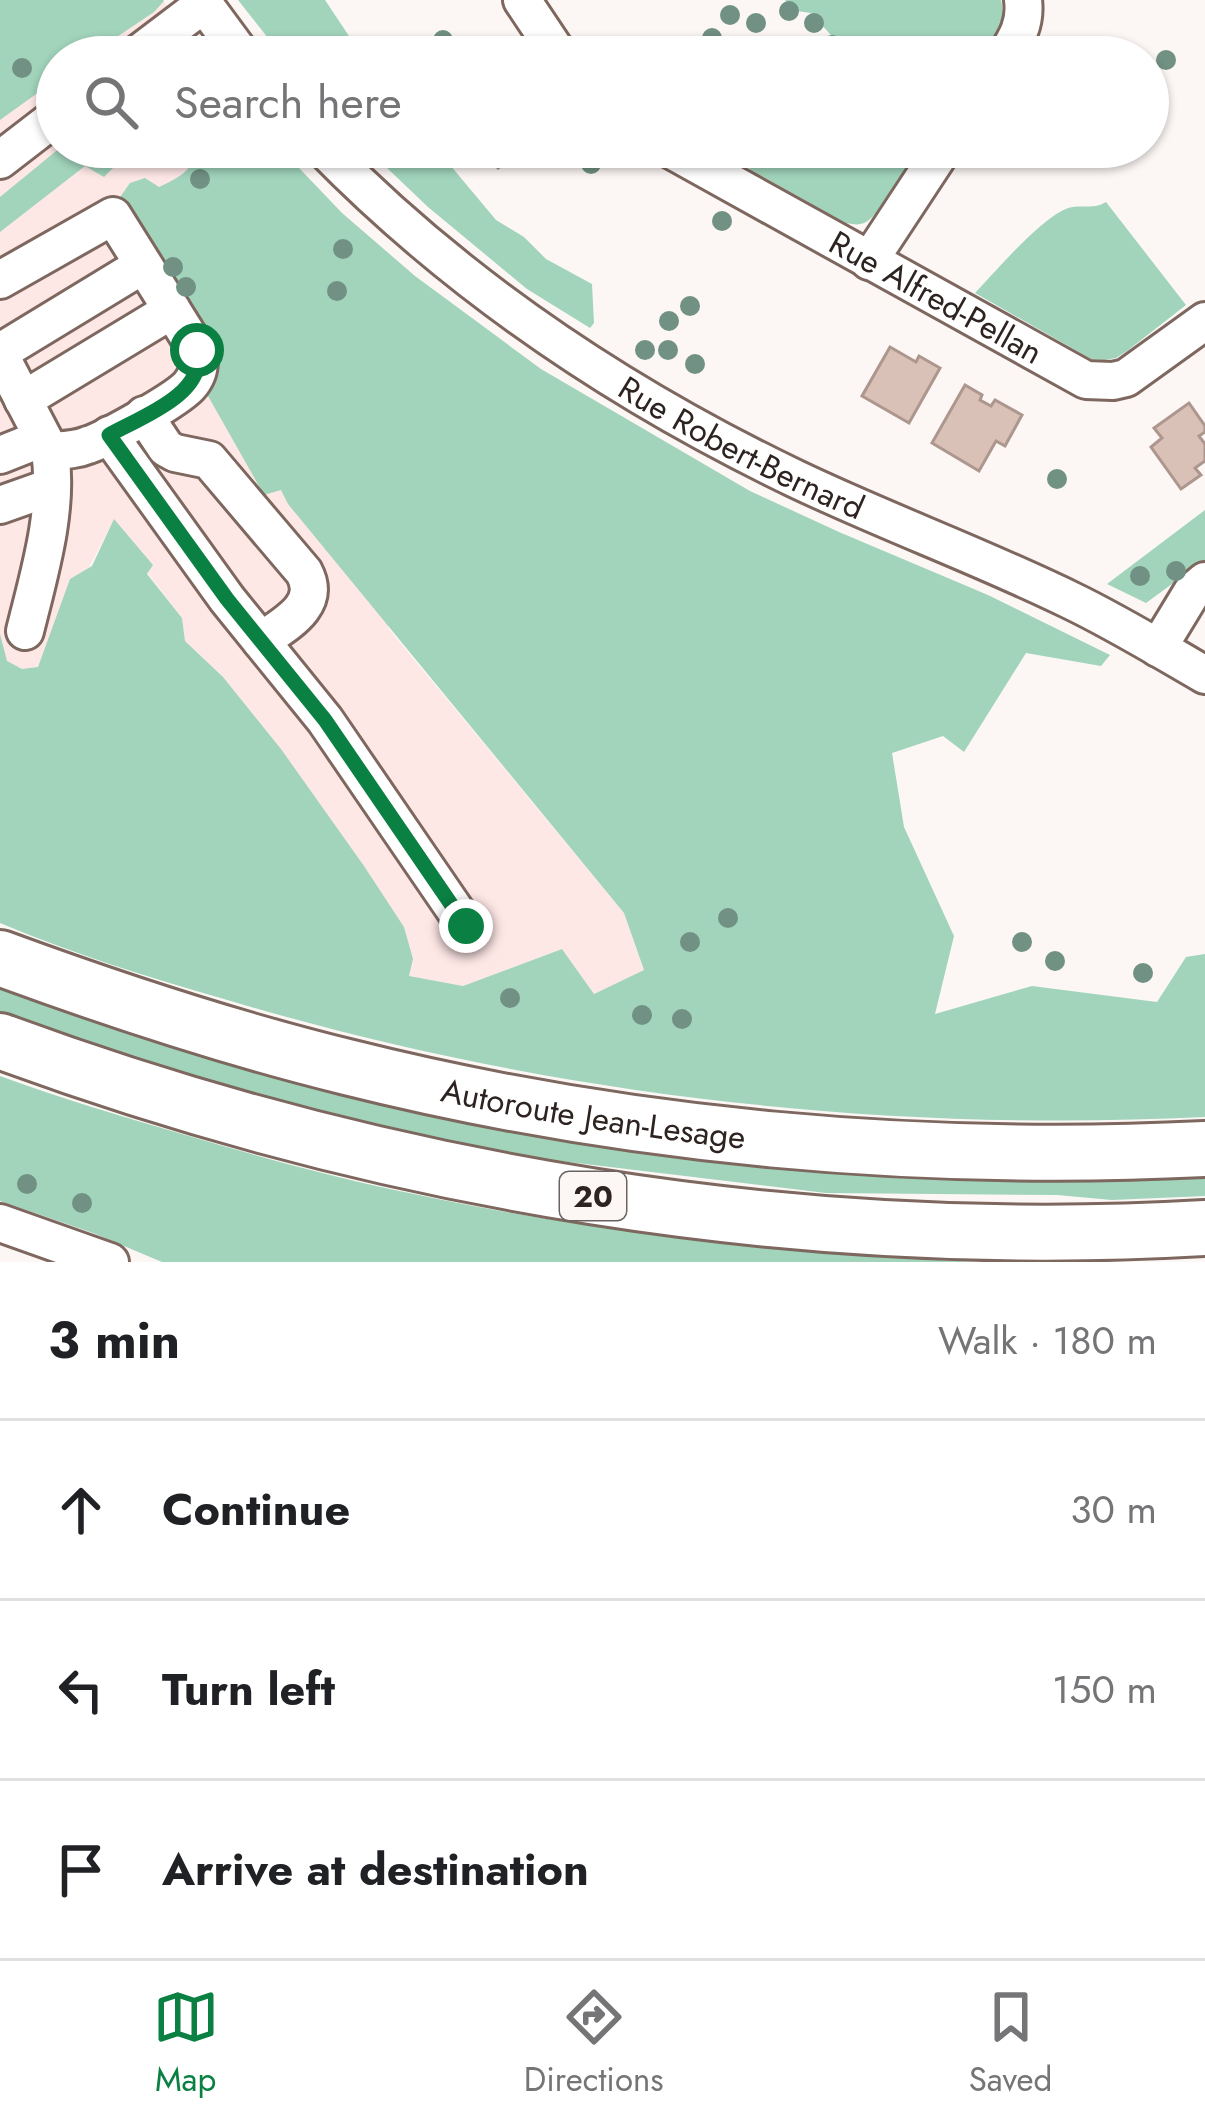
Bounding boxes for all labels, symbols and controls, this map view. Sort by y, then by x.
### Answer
search box [36,36,1169,168]
icon: search [78,69,144,135]
text: Search here [174,70,402,135]
street label: Rue Alfred-Pellan [821,219,1052,375]
route start [170,323,224,377]
street label: Rue Robert-Bernard [610,364,872,531]
route end [439,899,493,953]
street label: Autoroute Jean-Lesage [437,1066,748,1160]
road number: 20 [560,1172,626,1220]
text: 3 min [48,1303,180,1377]
text: Walk · 180 m [938,1312,1157,1369]
icon: ahead [48,1477,114,1543]
text: Continue [162,1477,350,1542]
text: 30 m [1070,1481,1157,1538]
icon: left [48,1657,114,1723]
text: Turn left [162,1657,335,1722]
text: 150 m [1052,1661,1157,1718]
icon: arrive [48,1837,114,1903]
text: Arrive at destination [162,1837,589,1902]
tab: Map [153,1984,219,2103]
tab: Directions [524,1984,664,2103]
tab: Saved [969,1984,1052,2103]

